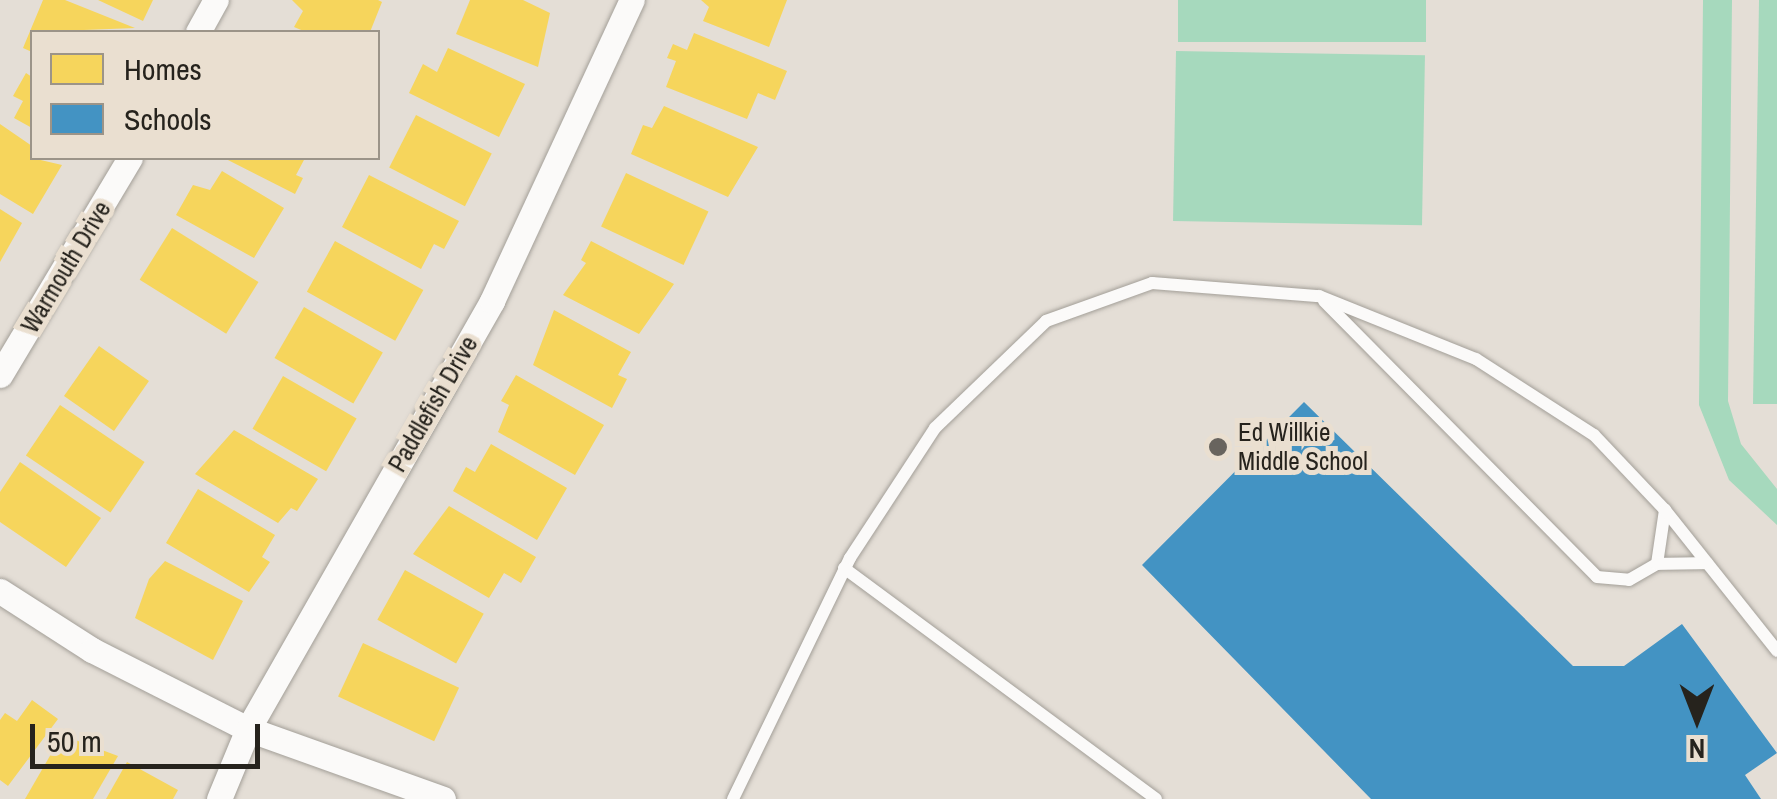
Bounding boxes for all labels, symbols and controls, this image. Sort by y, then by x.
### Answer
legend [30,30,380,160]
text: Homes [124,49,202,89]
text: Schools [124,99,212,139]
street label: Warmouth Drive [15,196,117,338]
street label: Paddlefish Drive [382,331,484,477]
place label: Ed Willkie Middle School [1238,418,1368,477]
marker: Ed Willkie Middle School [1207,436,1229,458]
north arrow [1647,669,1747,769]
scale bar [35,704,265,766]
text: 50 m [47,721,102,761]
text: N [1689,730,1705,768]

